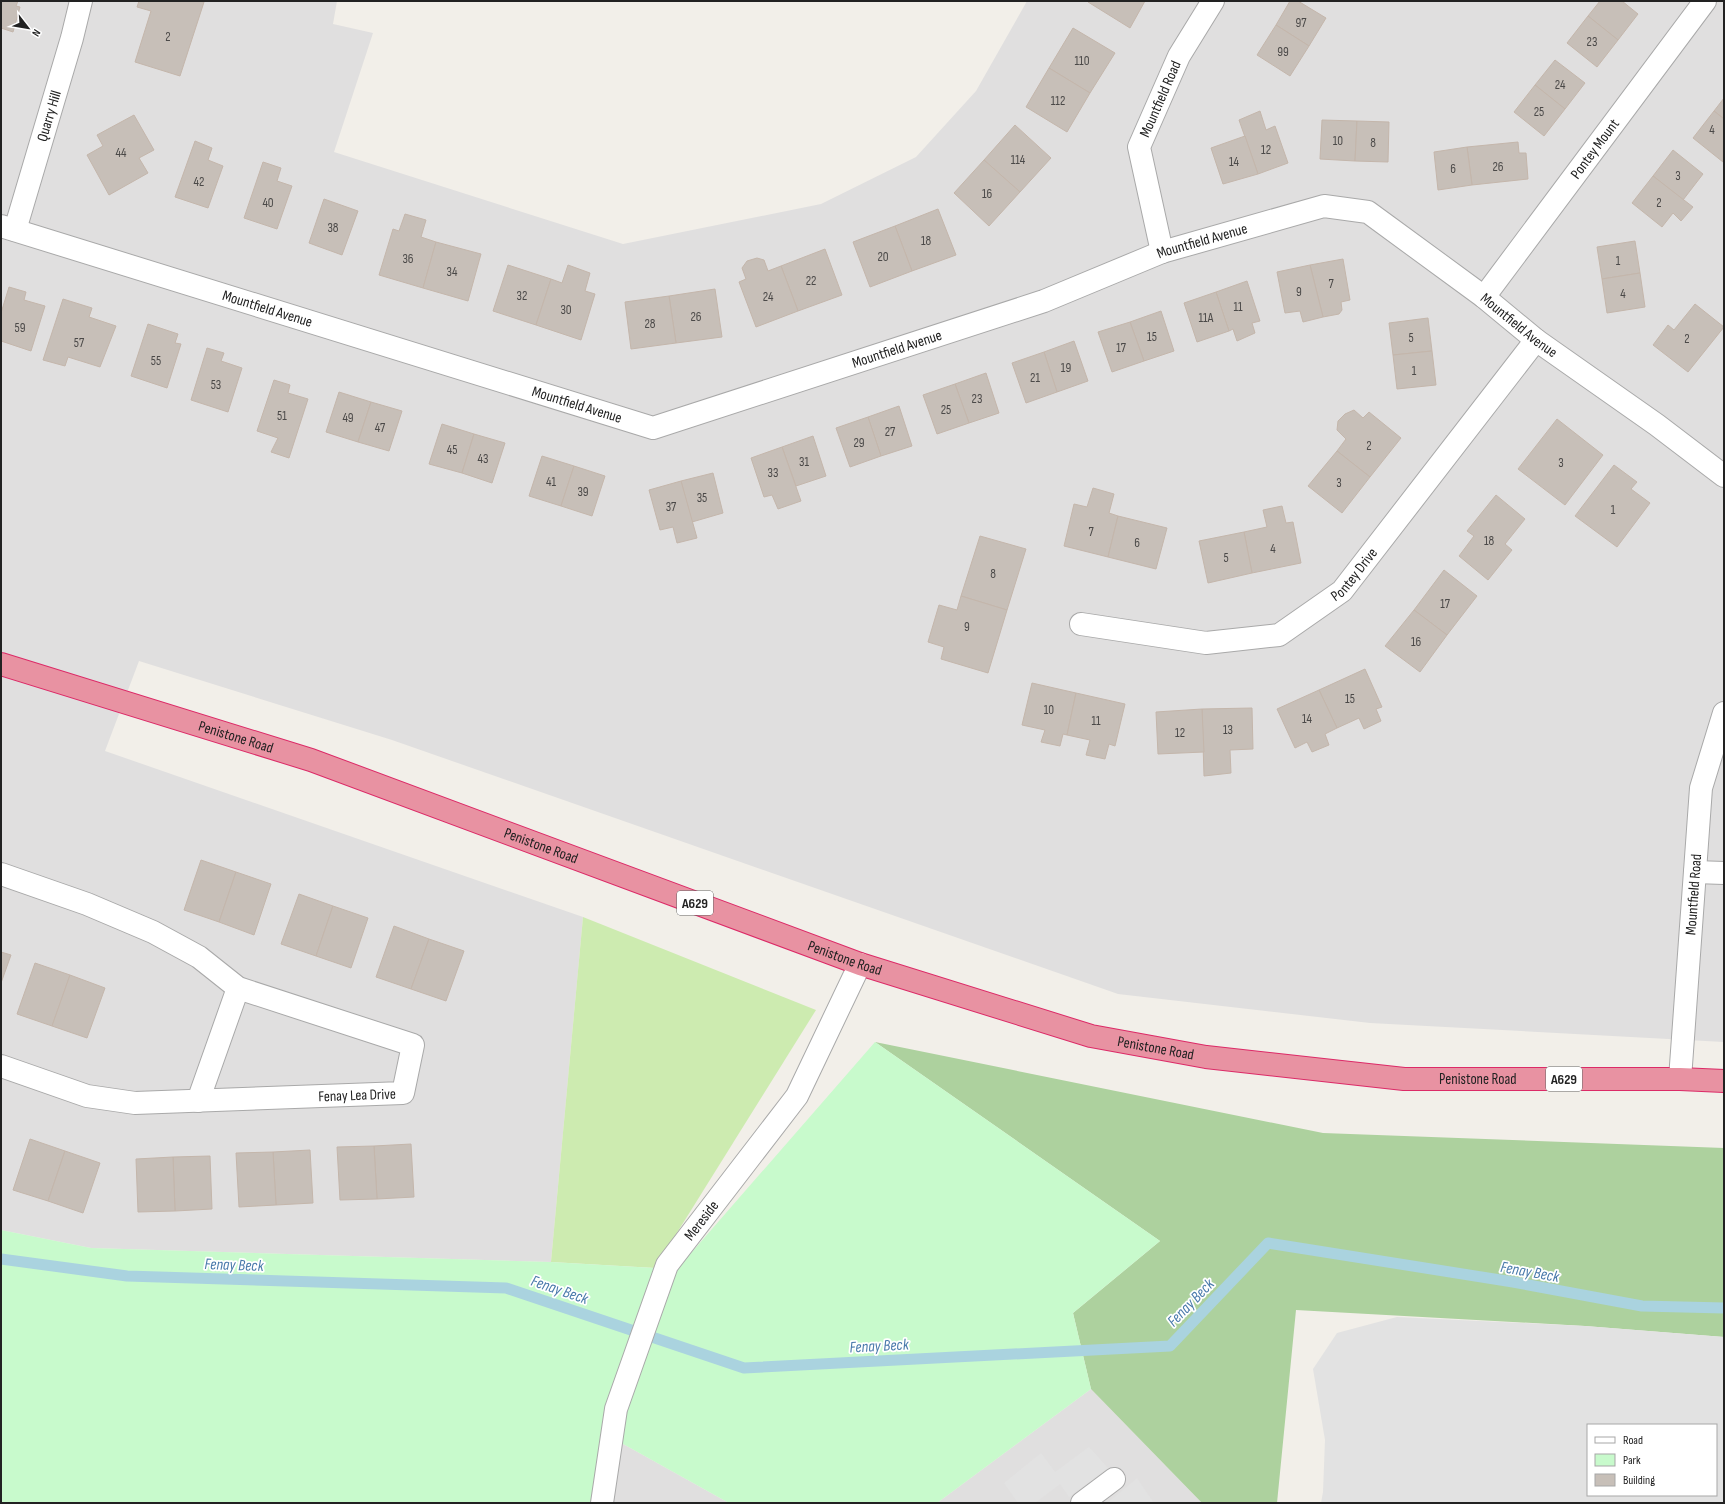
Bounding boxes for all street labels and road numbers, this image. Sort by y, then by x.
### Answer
street label: Mountfield Road [1135,58,1186,140]
street label: Quarry Hill [33,88,66,144]
street label: Pontey Mount [1566,115,1624,183]
street label: Mountfield Avenue [1154,219,1250,263]
street label: Mountfield Avenue [220,286,315,332]
street label: Mountfield Avenue [1476,289,1561,362]
street label: Mountfield Avenue [850,326,944,373]
street label: Mountfield Avenue [529,382,624,428]
street label: Pontey Drive [1327,544,1382,606]
street label: Penistone Road [196,717,276,758]
street label: Penistone Road [501,824,581,868]
street label: Mountfield Road [1681,853,1706,936]
road number: A629 [677,891,713,915]
street label: Penistone Road [805,936,884,980]
street label: Penistone Road [1116,1032,1196,1065]
road number: A629 [1546,1067,1582,1091]
street label: Penistone Road [1439,1070,1516,1089]
street label: Fenay Lea Drive [318,1085,396,1106]
street label: Mereside [680,1197,723,1245]

